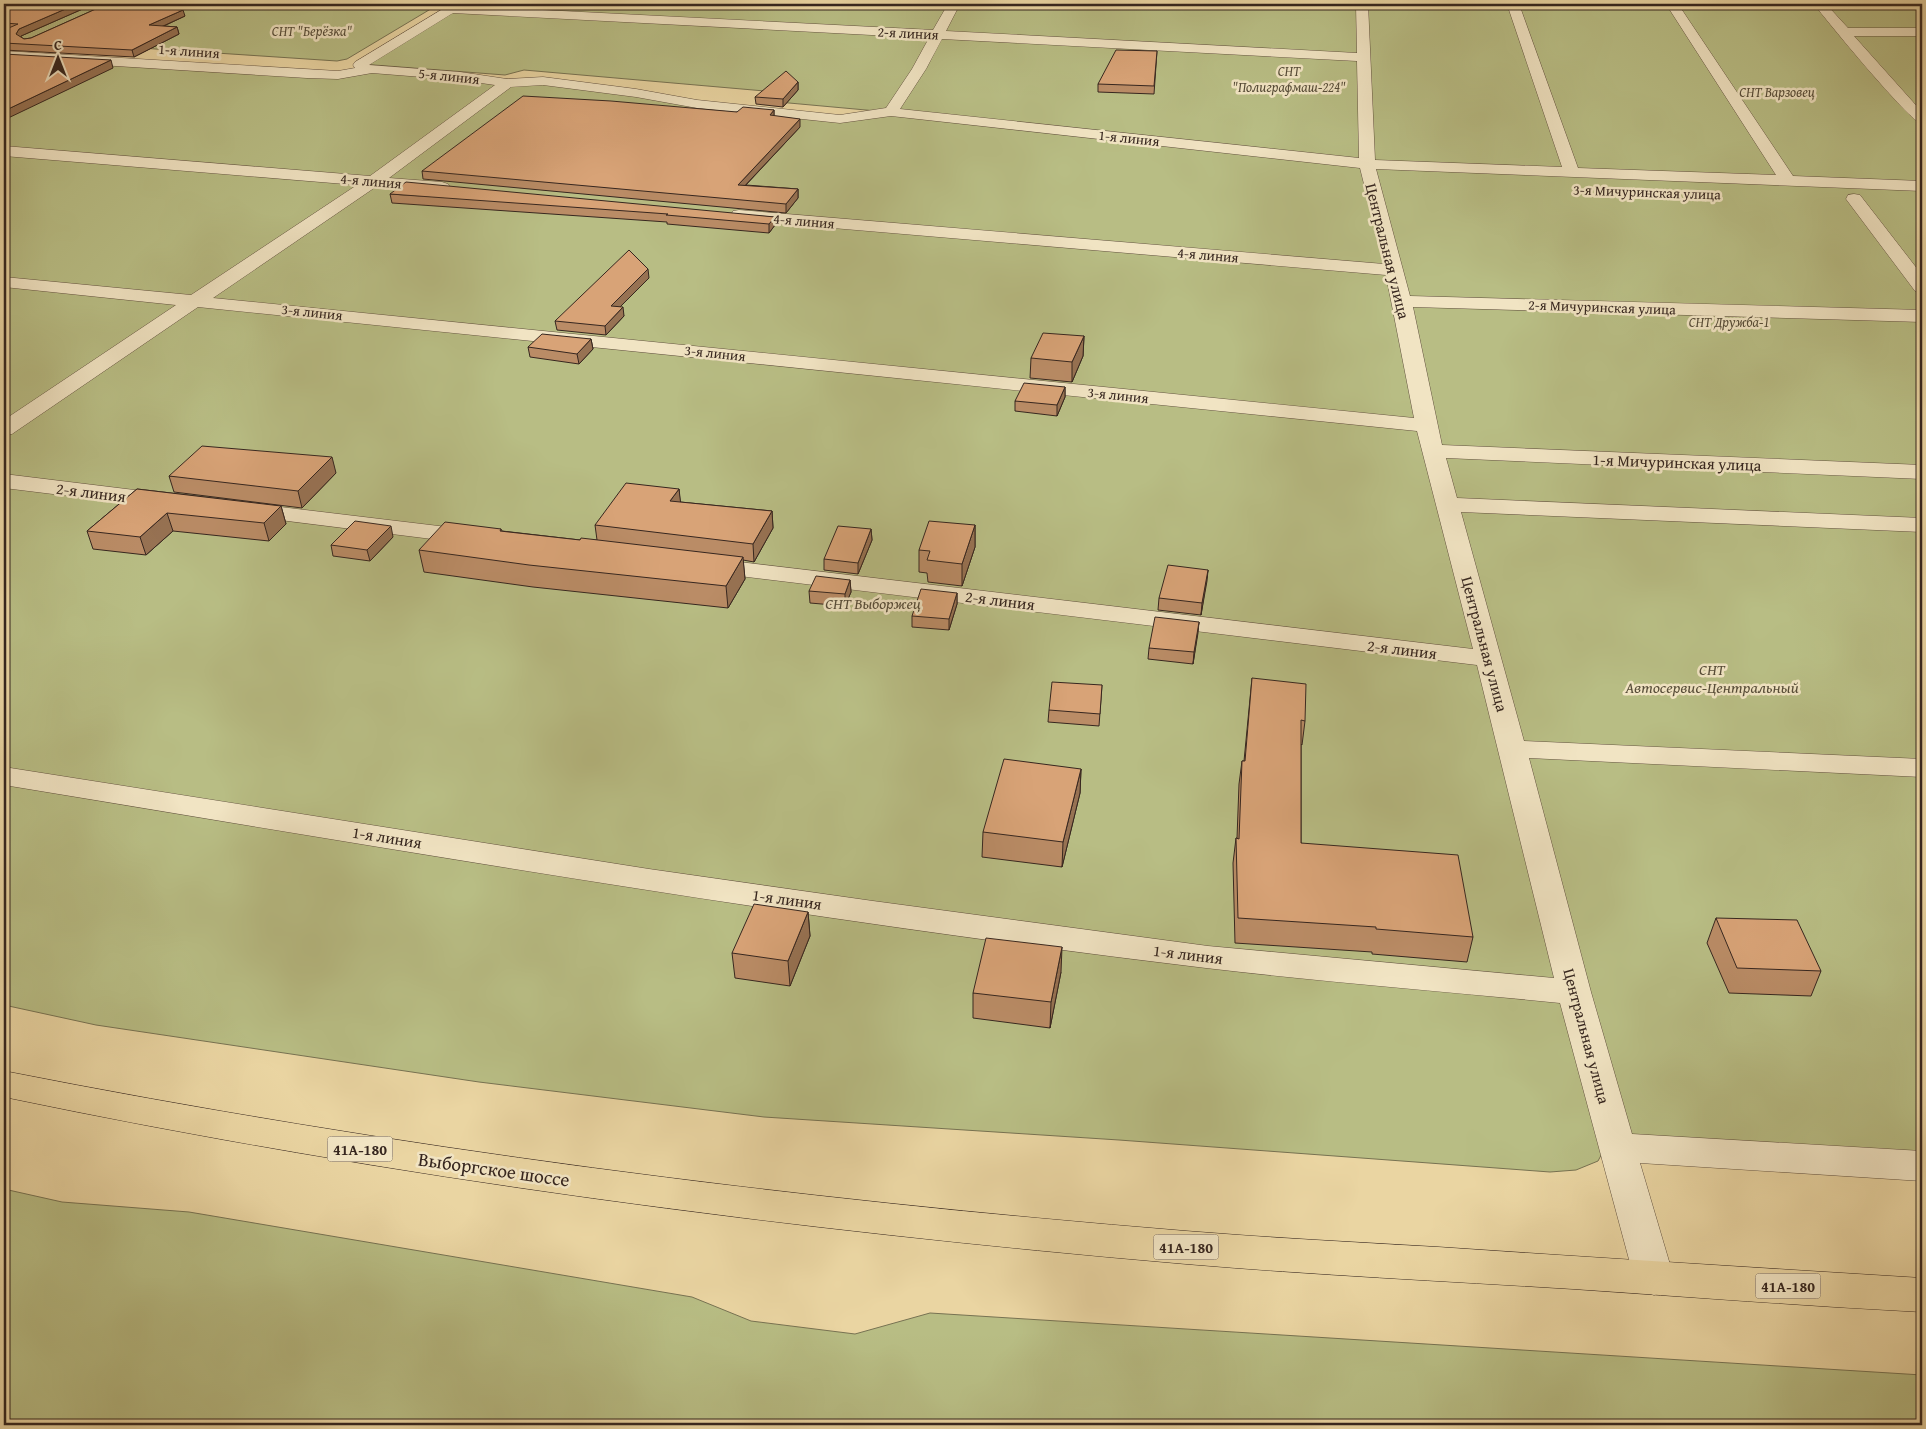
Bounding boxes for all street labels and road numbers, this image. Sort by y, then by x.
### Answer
street label: 2-я линия [877,21,939,45]
street label: 1-я линия [158,39,220,63]
street label: 5-я линия [417,63,481,89]
street label: 1-я линия [1097,125,1161,151]
street label: 4-я линия [340,168,402,194]
street label: 3-я Мичуринская улица [1573,179,1722,205]
street label: Центральная улица [1360,181,1417,322]
street label: 4-я линия [773,208,835,234]
street label: 4-я линия [1177,242,1239,268]
street label: 2-я Мичуринская улица [1528,294,1677,320]
street label: 3-я линия [280,299,344,325]
street label: 3-я линия [683,340,747,366]
street label: 3-я линия [1086,382,1150,408]
street label: 1-я Мичуринская улица [1592,447,1762,477]
street label: 2-я линия [55,476,127,508]
street label: Центральная улица [1455,574,1515,715]
street label: 2-я линия [964,584,1036,616]
street label: 2-я линия [1366,633,1438,665]
street label: 1-я линия [351,820,423,854]
street label: 1-я линия [751,882,823,916]
street label: 1-я линия [1152,938,1224,970]
street label: Центральная улица [1557,966,1617,1107]
road number: 41А-180 [328,1136,392,1162]
street label: Выборгское шоссе [416,1145,572,1194]
road number: 41А-180 [1154,1234,1218,1260]
road number: 41А-180 [1756,1274,1820,1298]

